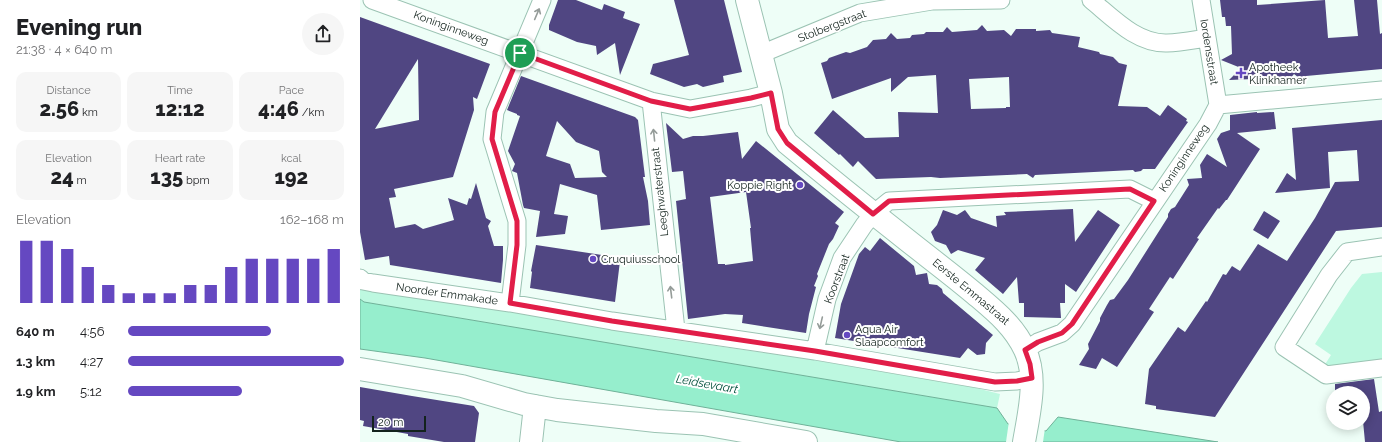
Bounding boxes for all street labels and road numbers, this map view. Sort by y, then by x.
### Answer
street label: Stolbergstraat [796,7,868,45]
street label: Koninginneweg [412,8,490,48]
street label: Iordensstraat [1197,18,1221,86]
street label: Koninginneweg [1157,122,1211,194]
street label: Leeghwaterstraat [649,147,671,237]
street label: Koorstraat [822,252,853,306]
street label: Eerste Emmastraat [930,256,1012,328]
street label: Noorder Emmakade [395,280,499,308]

